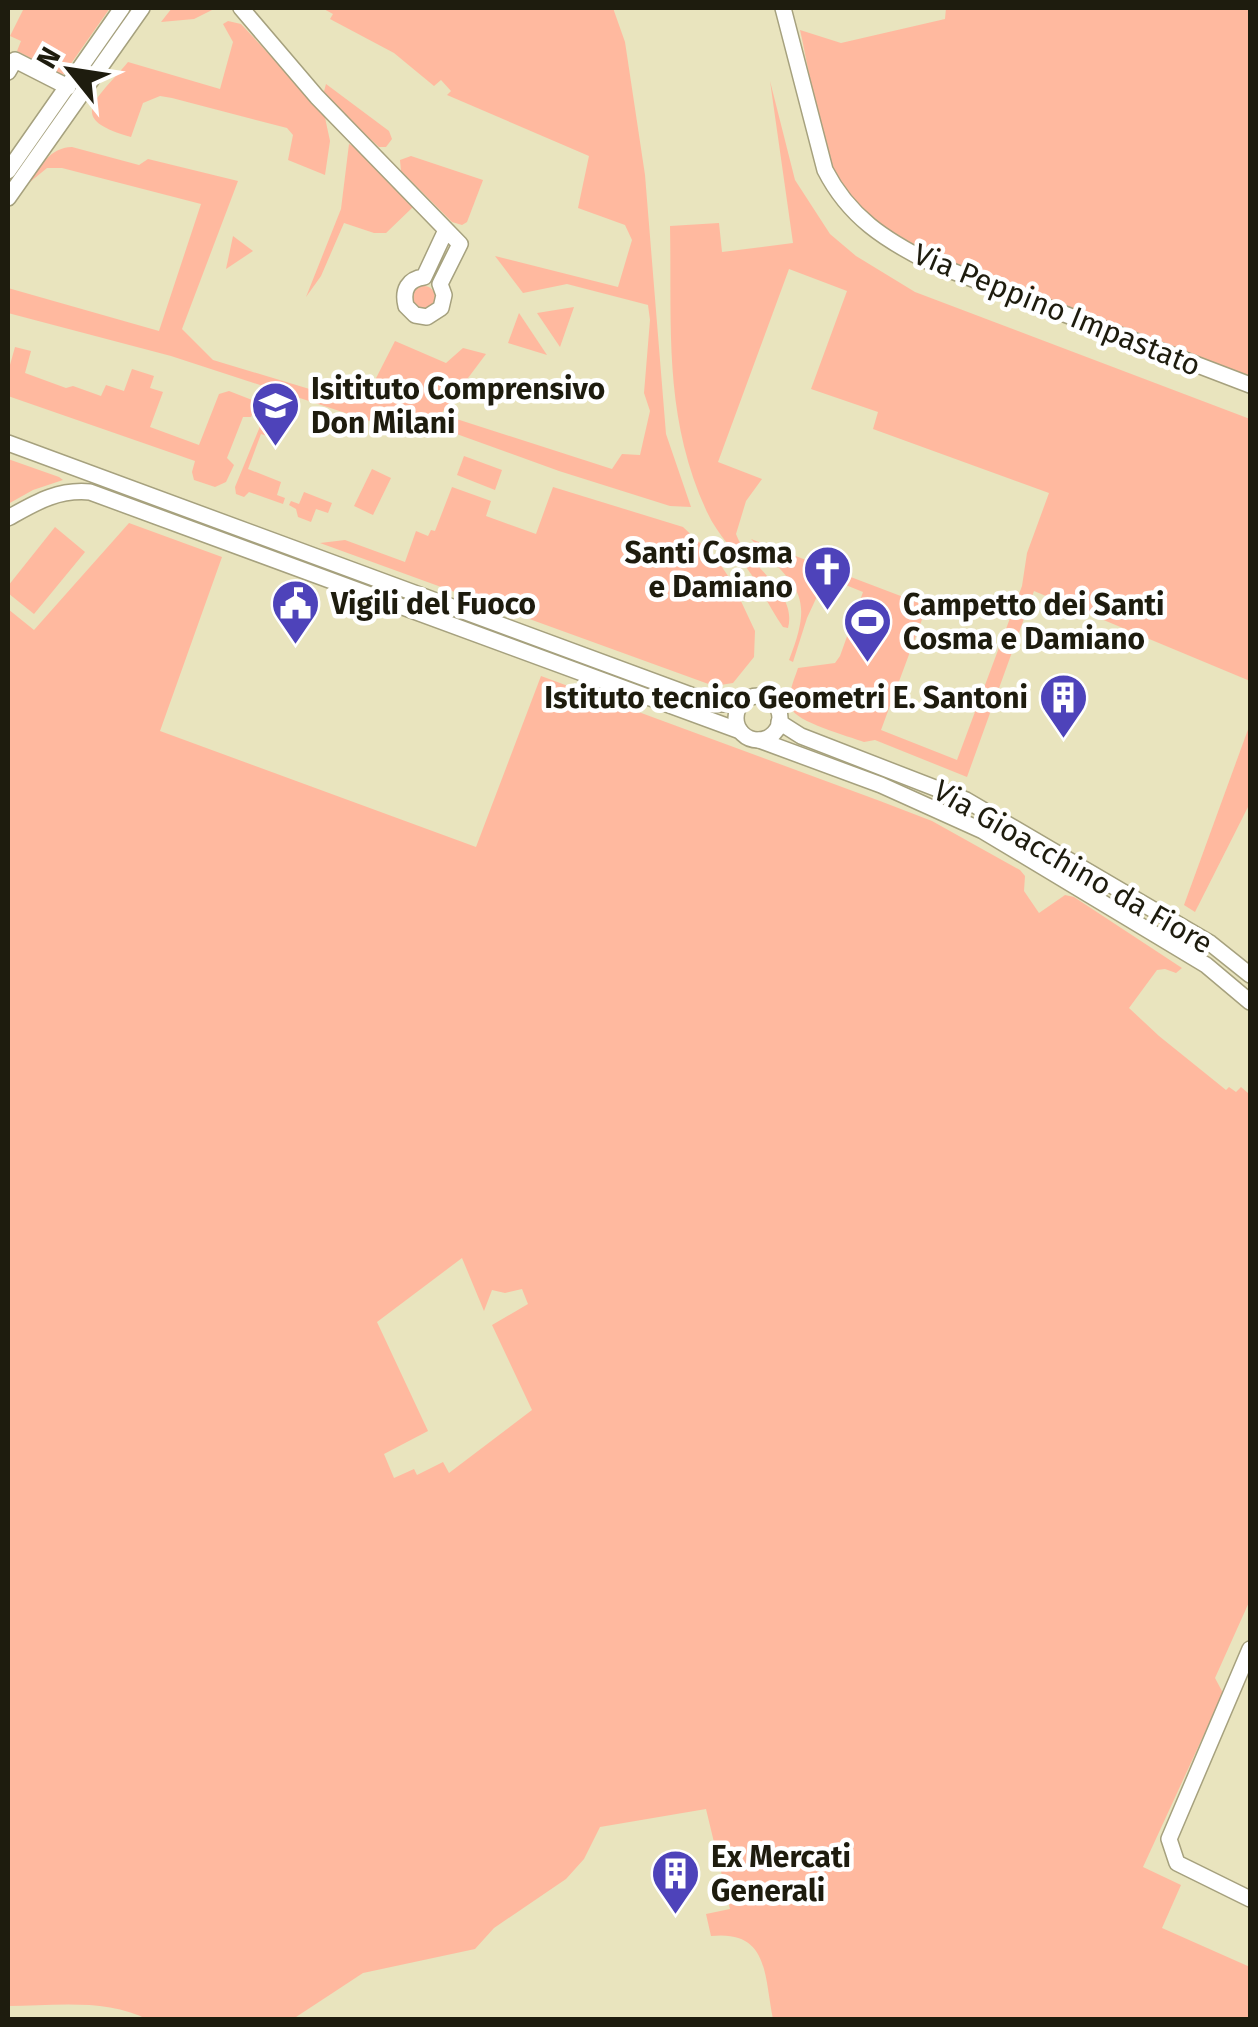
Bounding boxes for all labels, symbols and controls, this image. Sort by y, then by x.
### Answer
north arrow [20,20,120,120]
text: N [30,41,68,74]
street label: Via Peppino Impastato [908,236,1206,384]
place label: Isitituto Comprensivo Don Milani [311,371,605,441]
school or university icon: Isitituto Comprensivo Don Milani [250,380,302,448]
place label: Santi Cosma e Damiano [624,535,793,605]
church icon: Santi Cosma e Damiano [802,544,854,612]
public building icon: Vigili del Fuoco [270,578,322,646]
place label: Vigili del Fuoco [330,586,536,622]
place label: Campetto dei Santi Cosma e Damiano [903,587,1165,657]
sports icon: Campetto dei Santi Cosma e Damiano [842,596,894,664]
building icon: Istituto tecnico Geometri E. Santoni [1037,672,1089,740]
place label: Istituto tecnico Geometri E. Santoni [544,680,1028,716]
street label: Via Gioacchino da Fiore [927,772,1219,962]
place label: Ex Mercati Generali [711,1839,851,1909]
building icon: Ex Mercati Generali [650,1848,702,1916]

